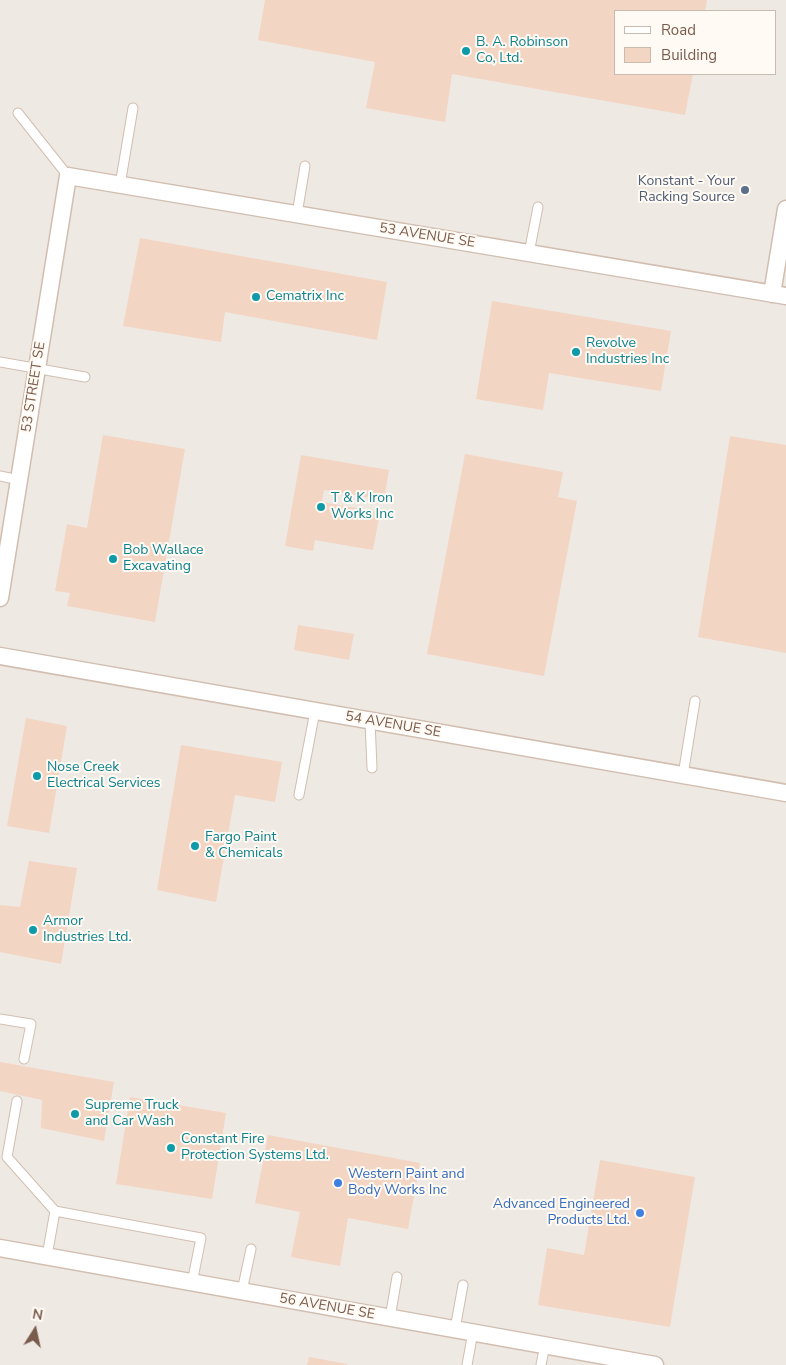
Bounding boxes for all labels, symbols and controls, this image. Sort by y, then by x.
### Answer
legend [614,10,776,75]
text: Road [661,20,696,40]
place label: B. A. Robinson Co, Ltd. [476,35,568,68]
marker: B. A. Robinson Co, Ltd. [460,45,472,57]
text: Building [661,45,717,65]
place label: Konstant - Your Racking Source [638,174,735,206]
marker: Konstant - Your Racking Source [739,184,751,196]
street label: 53 AVENUE SE [378,220,476,252]
place label: Cematrix Inc [266,289,344,305]
marker: Cematrix Inc [250,291,262,303]
place label: Revolve Industries Inc [586,336,669,368]
street label: 53 STREET SE [19,340,49,434]
marker: Revolve Industries Inc [570,346,582,358]
place label: T & K Iron Works Inc [331,491,394,524]
marker: T & K Iron Works Inc [315,501,327,513]
place label: Bob Wallace Excavating [123,543,204,576]
marker: Bob Wallace Excavating [107,553,119,565]
street label: 54 AVENUE SE [344,708,442,742]
place label: Nose Creek Electrical Services [47,760,160,792]
marker: Nose Creek Electrical Services [31,770,43,782]
place label: Fargo Paint & Chemicals [205,830,283,862]
marker: Fargo Paint & Chemicals [189,840,201,852]
place label: Armor Industries Ltd. [43,914,132,946]
marker: Armor Industries Ltd. [27,924,39,936]
place label: Supreme Truck and Car Wash [85,1098,179,1130]
marker: Supreme Truck and Car Wash [69,1108,81,1120]
place label: Constant Fire Protection Systems Ltd. [181,1132,329,1164]
marker: Constant Fire Protection Systems Ltd. [165,1142,177,1154]
place label: Western Paint and Body Works Inc [348,1167,465,1200]
marker: Western Paint and Body Works Inc [332,1177,344,1189]
place label: Advanced Engineered Products Ltd. [493,1197,630,1230]
marker: Advanced Engineered Products Ltd. [634,1207,646,1219]
street label: 56 AVENUE SE [278,1290,376,1324]
text: N [31,1304,44,1325]
north arrow [10,1305,60,1355]

